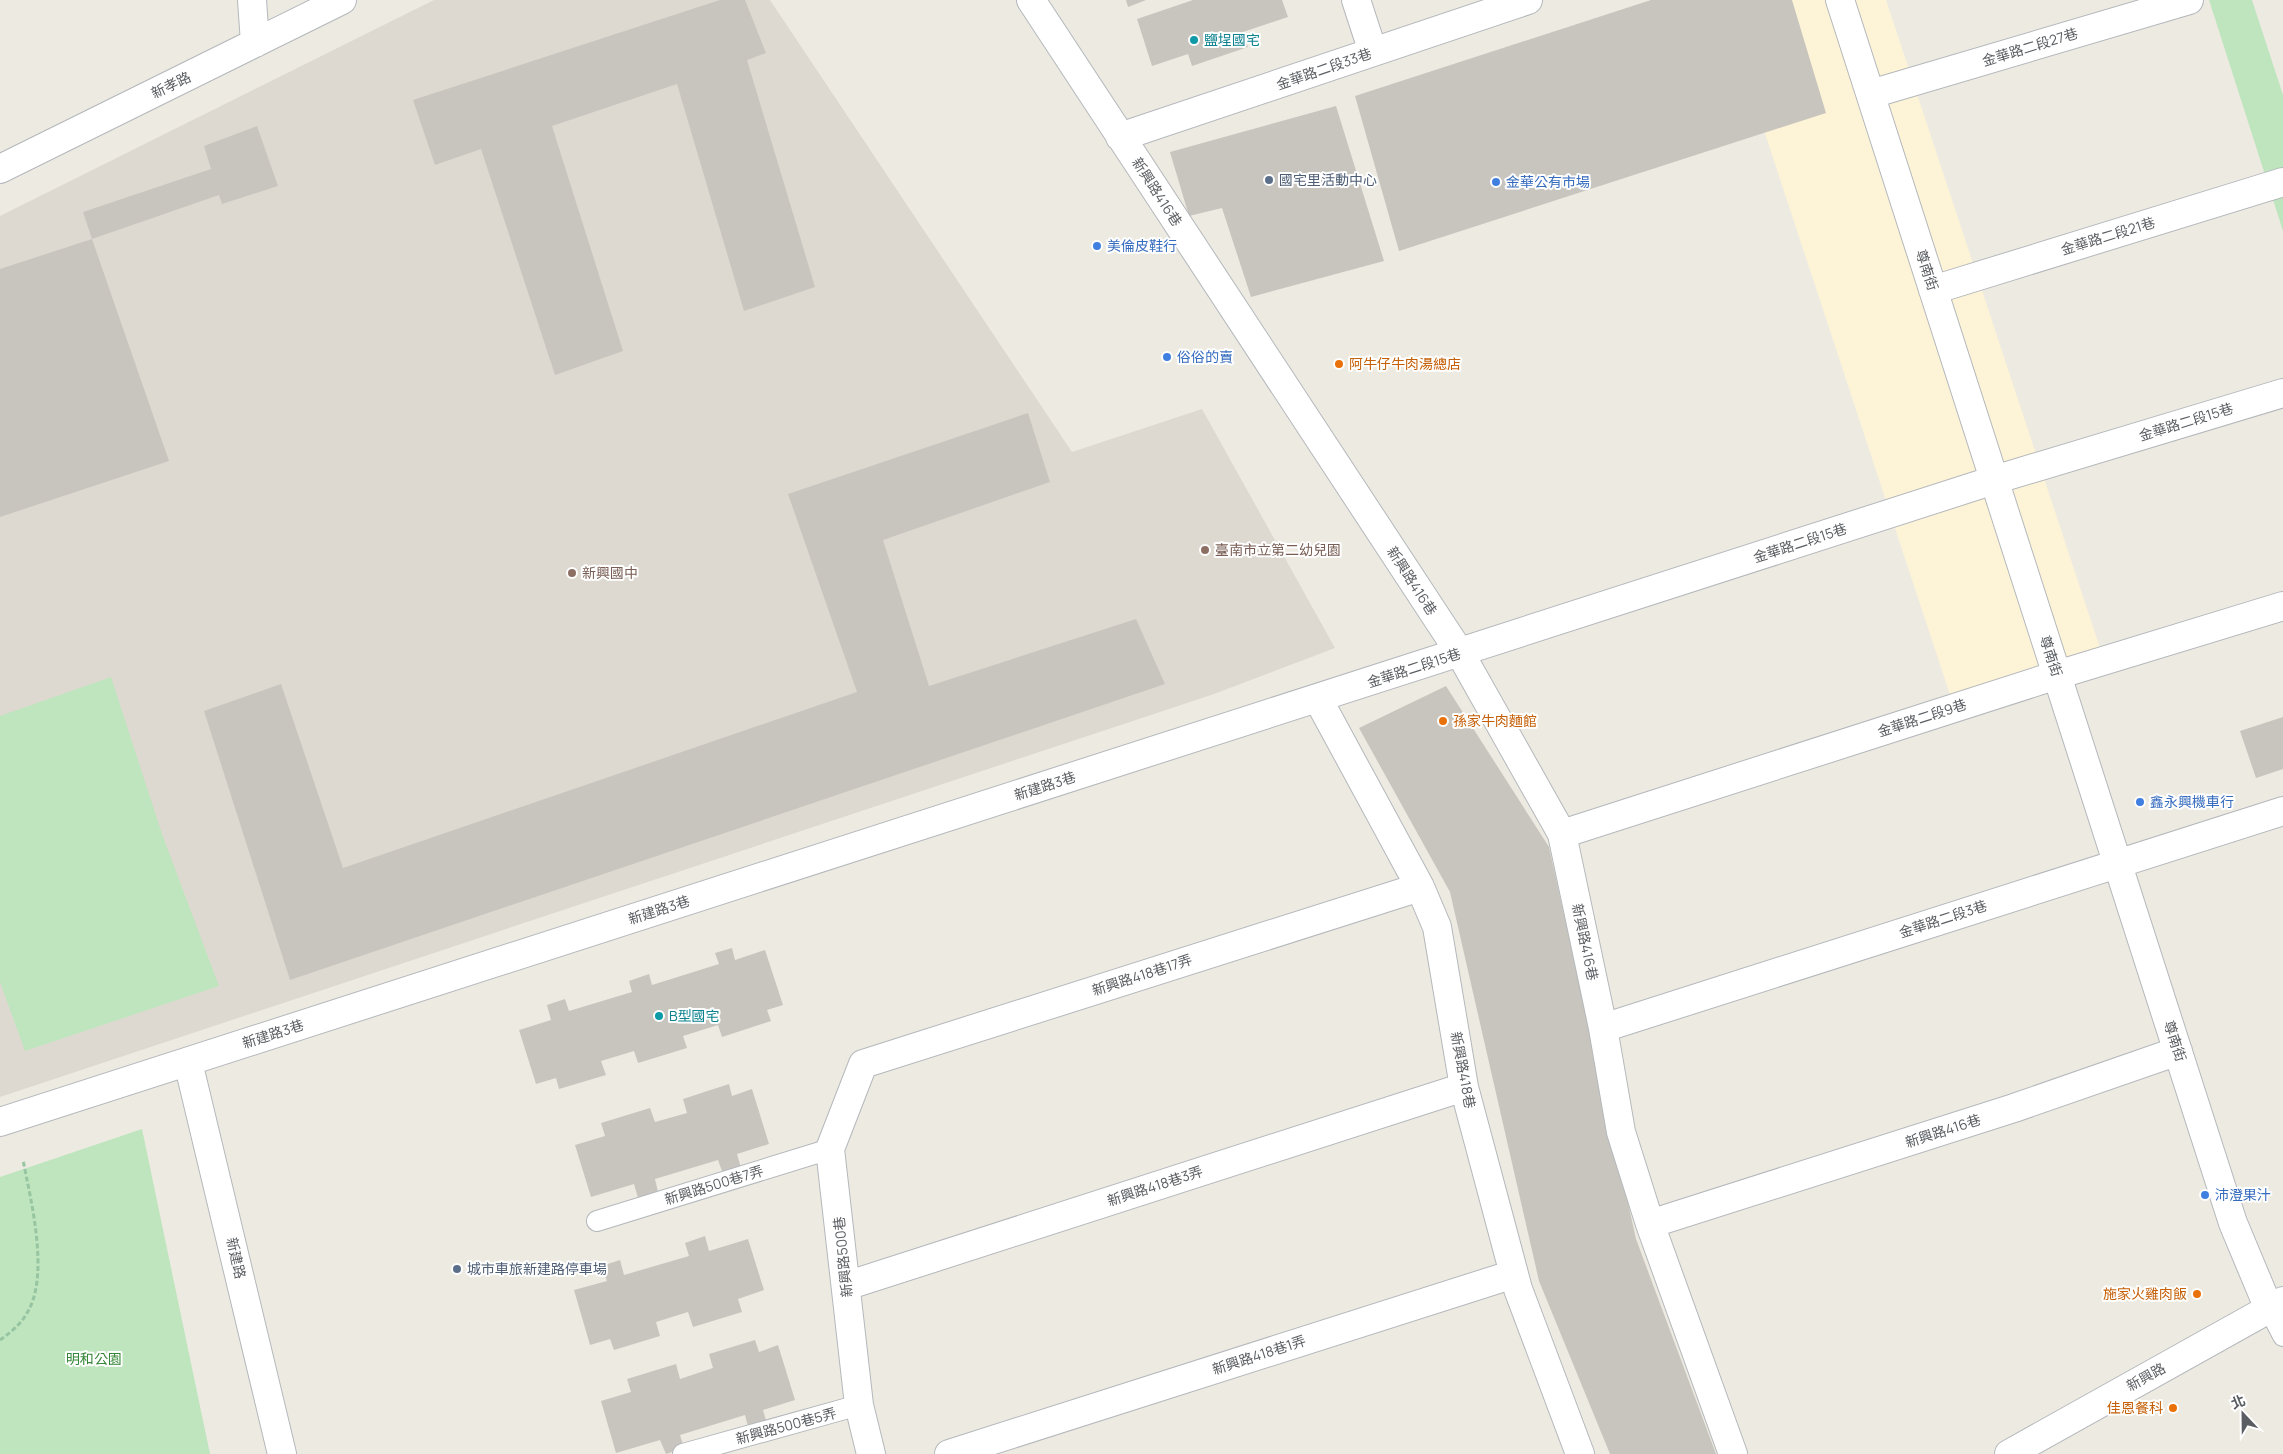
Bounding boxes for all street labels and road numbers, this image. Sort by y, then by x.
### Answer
street label: 金華路二段27巷 [1980,23,2080,70]
street label: 金華路二段33巷 [1274,43,1374,94]
street label: 新孝路 [148,67,194,102]
street label: 新興路416巷 [1128,154,1187,230]
street label: 金華路二段21巷 [2058,212,2157,259]
street label: 尊南街 [1912,247,1943,293]
street label: 金華路二段15巷 [2136,398,2235,445]
street label: 金華路二段15巷 [1751,518,1849,567]
street label: 新興路416巷 [1383,543,1442,619]
street label: 尊南街 [2036,633,2067,679]
street label: 金華路二段15巷 [1365,643,1463,692]
street label: 金華路二段9巷 [1875,694,1969,741]
street label: 新建路3巷 [1012,767,1078,804]
street label: 新建路3巷 [626,891,692,928]
street label: 金華路二段3巷 [1896,895,1989,942]
street label: 新興路416巷 [1568,902,1603,982]
street label: 新興路418巷17弄 [1089,949,1194,1000]
street label: 新建路3巷 [240,1015,306,1052]
street label: 尊南街 [2160,1018,2191,1064]
street label: 新興路418巷 [1447,1030,1480,1110]
street label: 新興路416巷 [1903,1109,1983,1152]
street label: 新興路500巷7弄 [662,1160,766,1209]
street label: 新興路418巷3弄 [1105,1161,1205,1210]
street label: 新興路500巷 [829,1216,856,1298]
street label: 新建路 [223,1235,250,1280]
street label: 新興路418巷1弄 [1210,1330,1308,1379]
street label: 新興路 [2123,1358,2169,1395]
street label: 新興路500巷5弄 [734,1403,838,1448]

